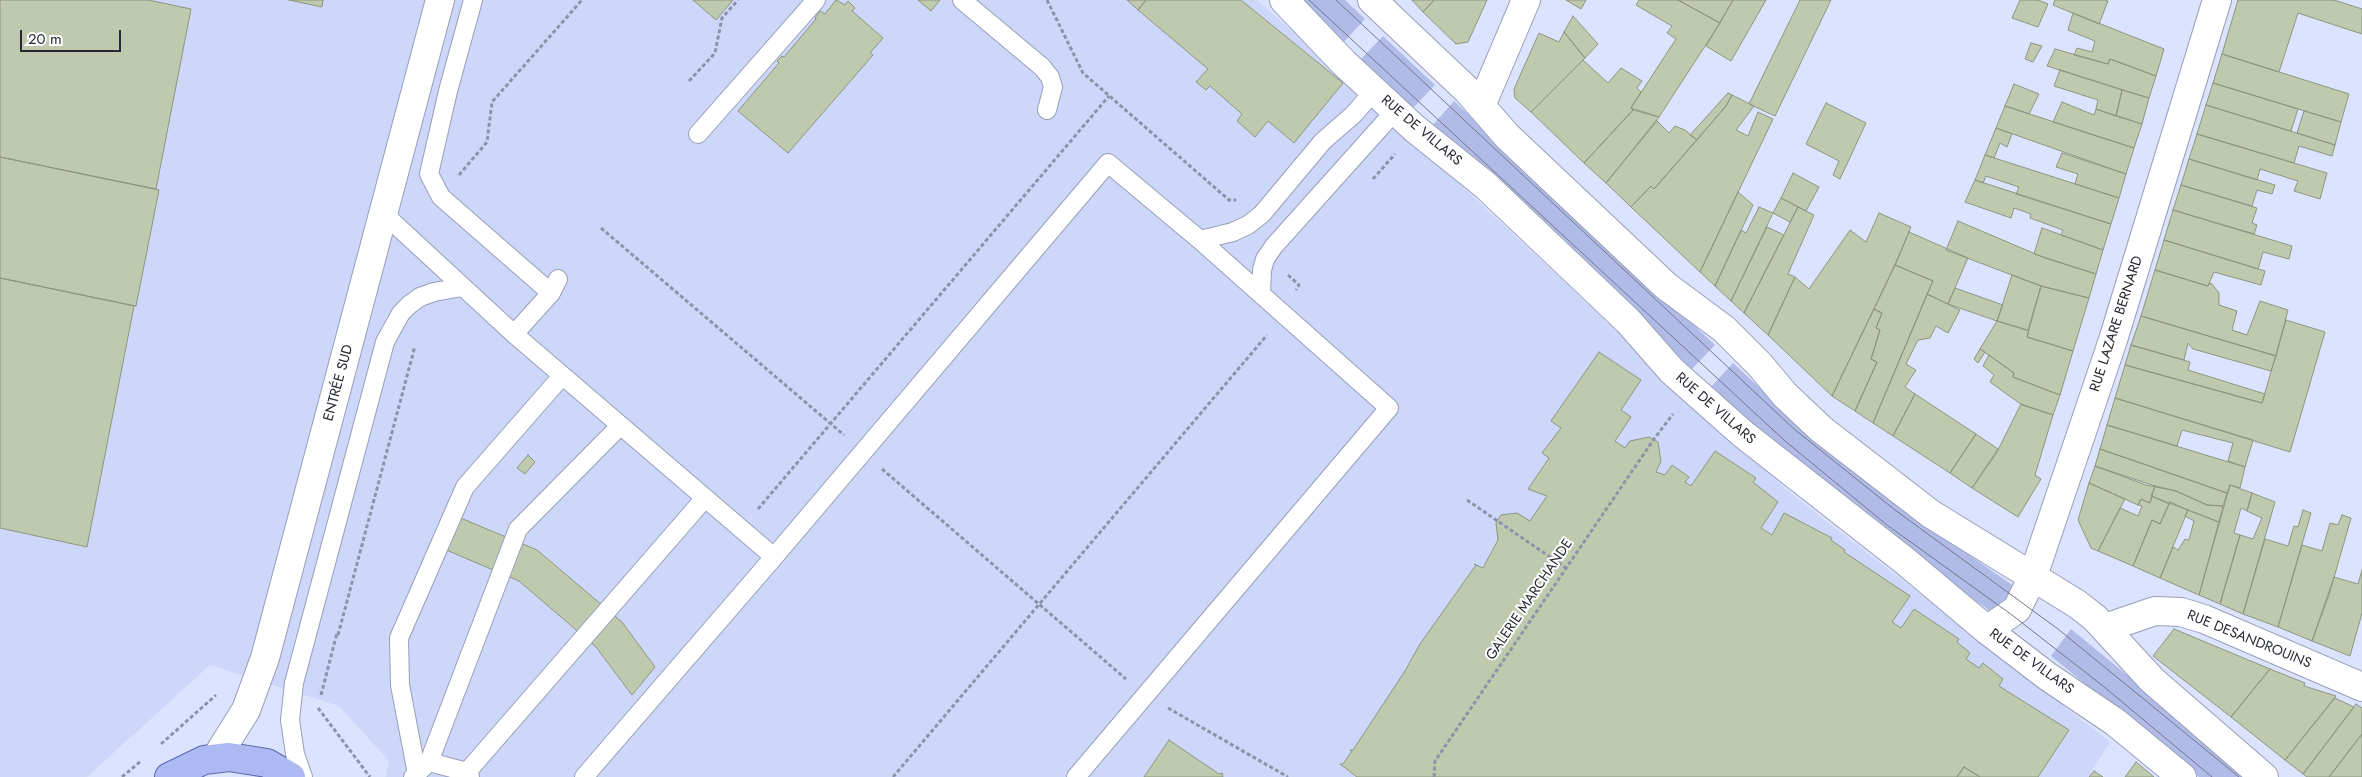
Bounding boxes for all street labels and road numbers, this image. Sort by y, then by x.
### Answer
street label: RUE DE VILLARS [1377,92,1465,170]
street label: RUE LAZARE BERNARD [2087,254,2147,394]
street label: ENTRÉE SUD [321,343,357,423]
street label: RUE DE VILLARS [1672,370,1758,448]
street label: GALERIE MARCHANDE [1483,536,1577,664]
street label: RUE DESANDROUINS [2184,607,2314,673]
street label: RUE DE VILLARS [1985,626,2077,698]

